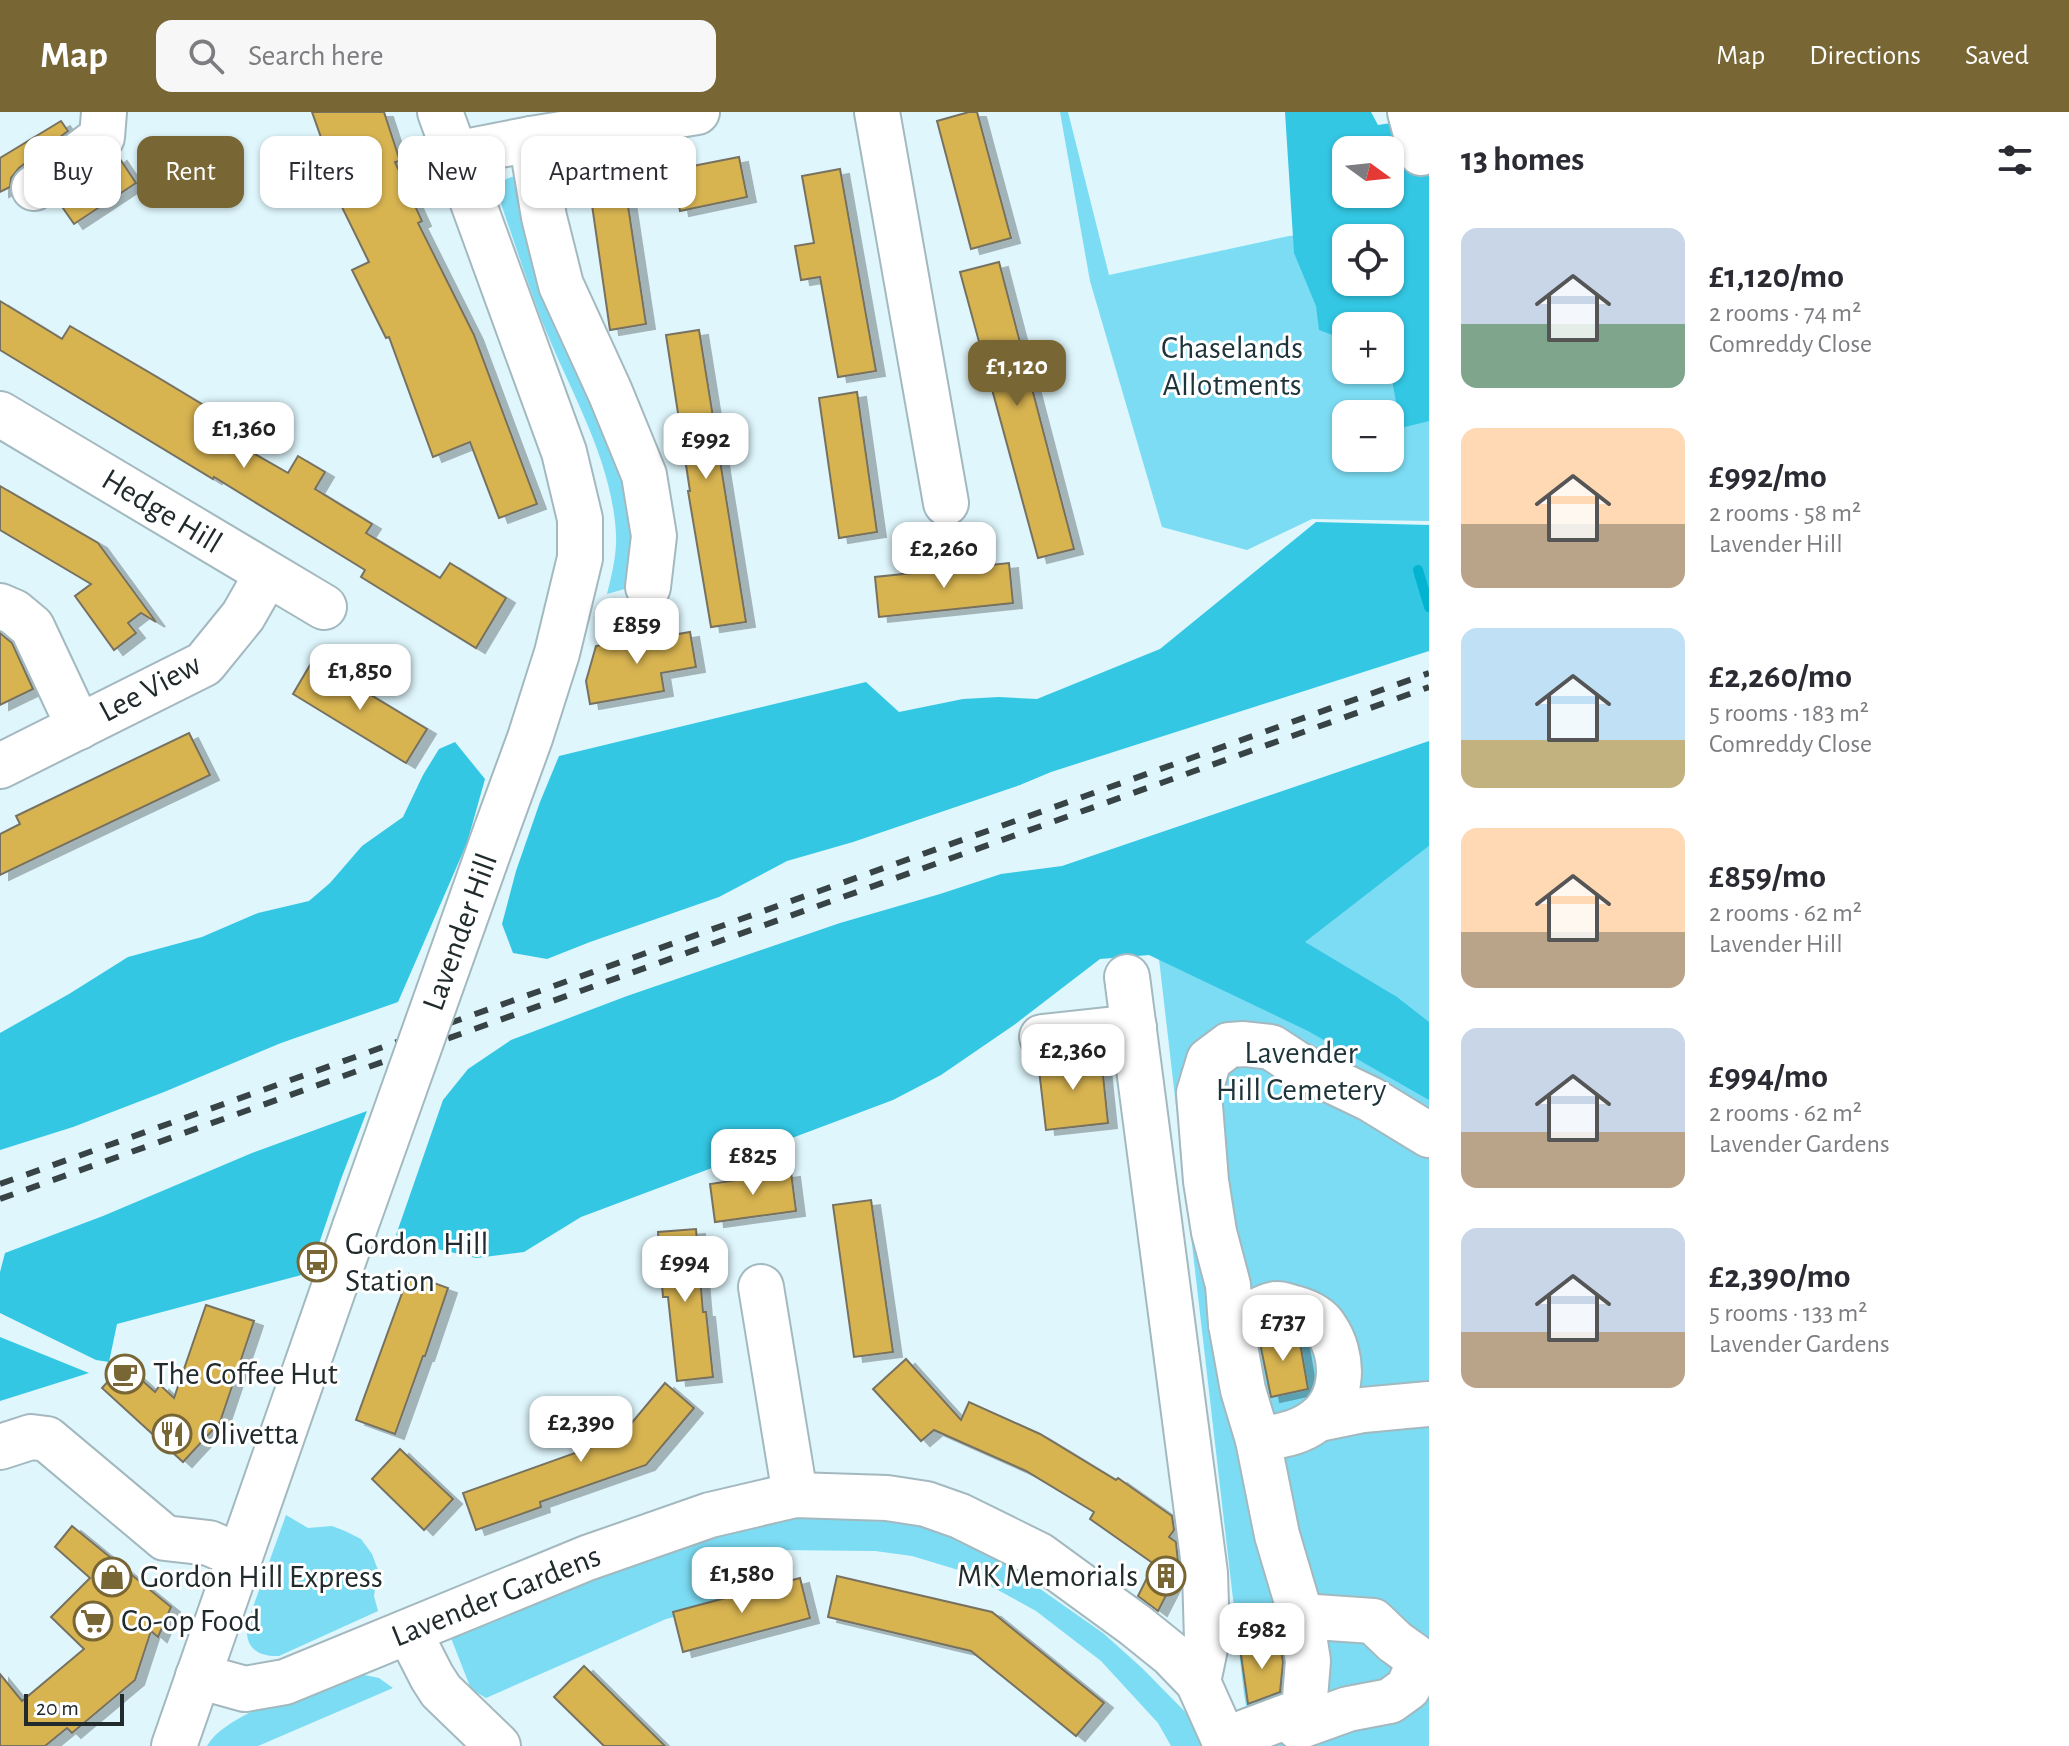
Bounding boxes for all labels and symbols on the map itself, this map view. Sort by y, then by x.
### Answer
north arrow [1332,136,1404,208]
park label: Chaselands Allotments [1161,332,1303,401]
pin: £1,120 [952,340,1082,408]
pin: £1,360 [179,402,309,470]
pin: £992 [659,413,753,481]
street label: Hedge Hill [96,463,228,559]
pin: £2,260 [879,522,1009,590]
pin: £859 [590,598,684,666]
pin: £1,850 [295,644,425,712]
street label: Lee View [94,648,206,728]
street label: Lavender Hill [417,849,503,1015]
pin: £2,360 [1008,1024,1138,1092]
park label: Lavender Hill Cemetery [1216,1037,1387,1106]
pin: £825 [706,1129,800,1197]
place label: Gordon Hill Station [345,1228,488,1297]
pin: £994 [638,1236,732,1304]
bus stop icon: Gordon Hill Station [296,1241,338,1283]
pin: £737 [1236,1295,1330,1363]
cafe icon: The Coffee Hut [104,1353,146,1395]
place label: The Coffee Hut [153,1358,338,1390]
pin: £2,390 [516,1396,646,1464]
restaurant icon: Olivetta [151,1413,193,1455]
place label: Olivetta [200,1418,299,1450]
street label: Lavender Gardens [387,1540,605,1652]
pin: £1,580 [677,1547,807,1615]
building icon: MK Memorials [1145,1555,1187,1597]
shop icon: Gordon Hill Express [91,1556,133,1598]
place label: MK Memorials [957,1560,1138,1592]
place label: Gordon Hill Express [140,1561,383,1593]
supermarket icon: Co-op Food [72,1600,114,1642]
pin: £982 [1215,1603,1309,1671]
place label: Co-op Food [121,1605,261,1637]
scale bar [24,1690,124,1726]

